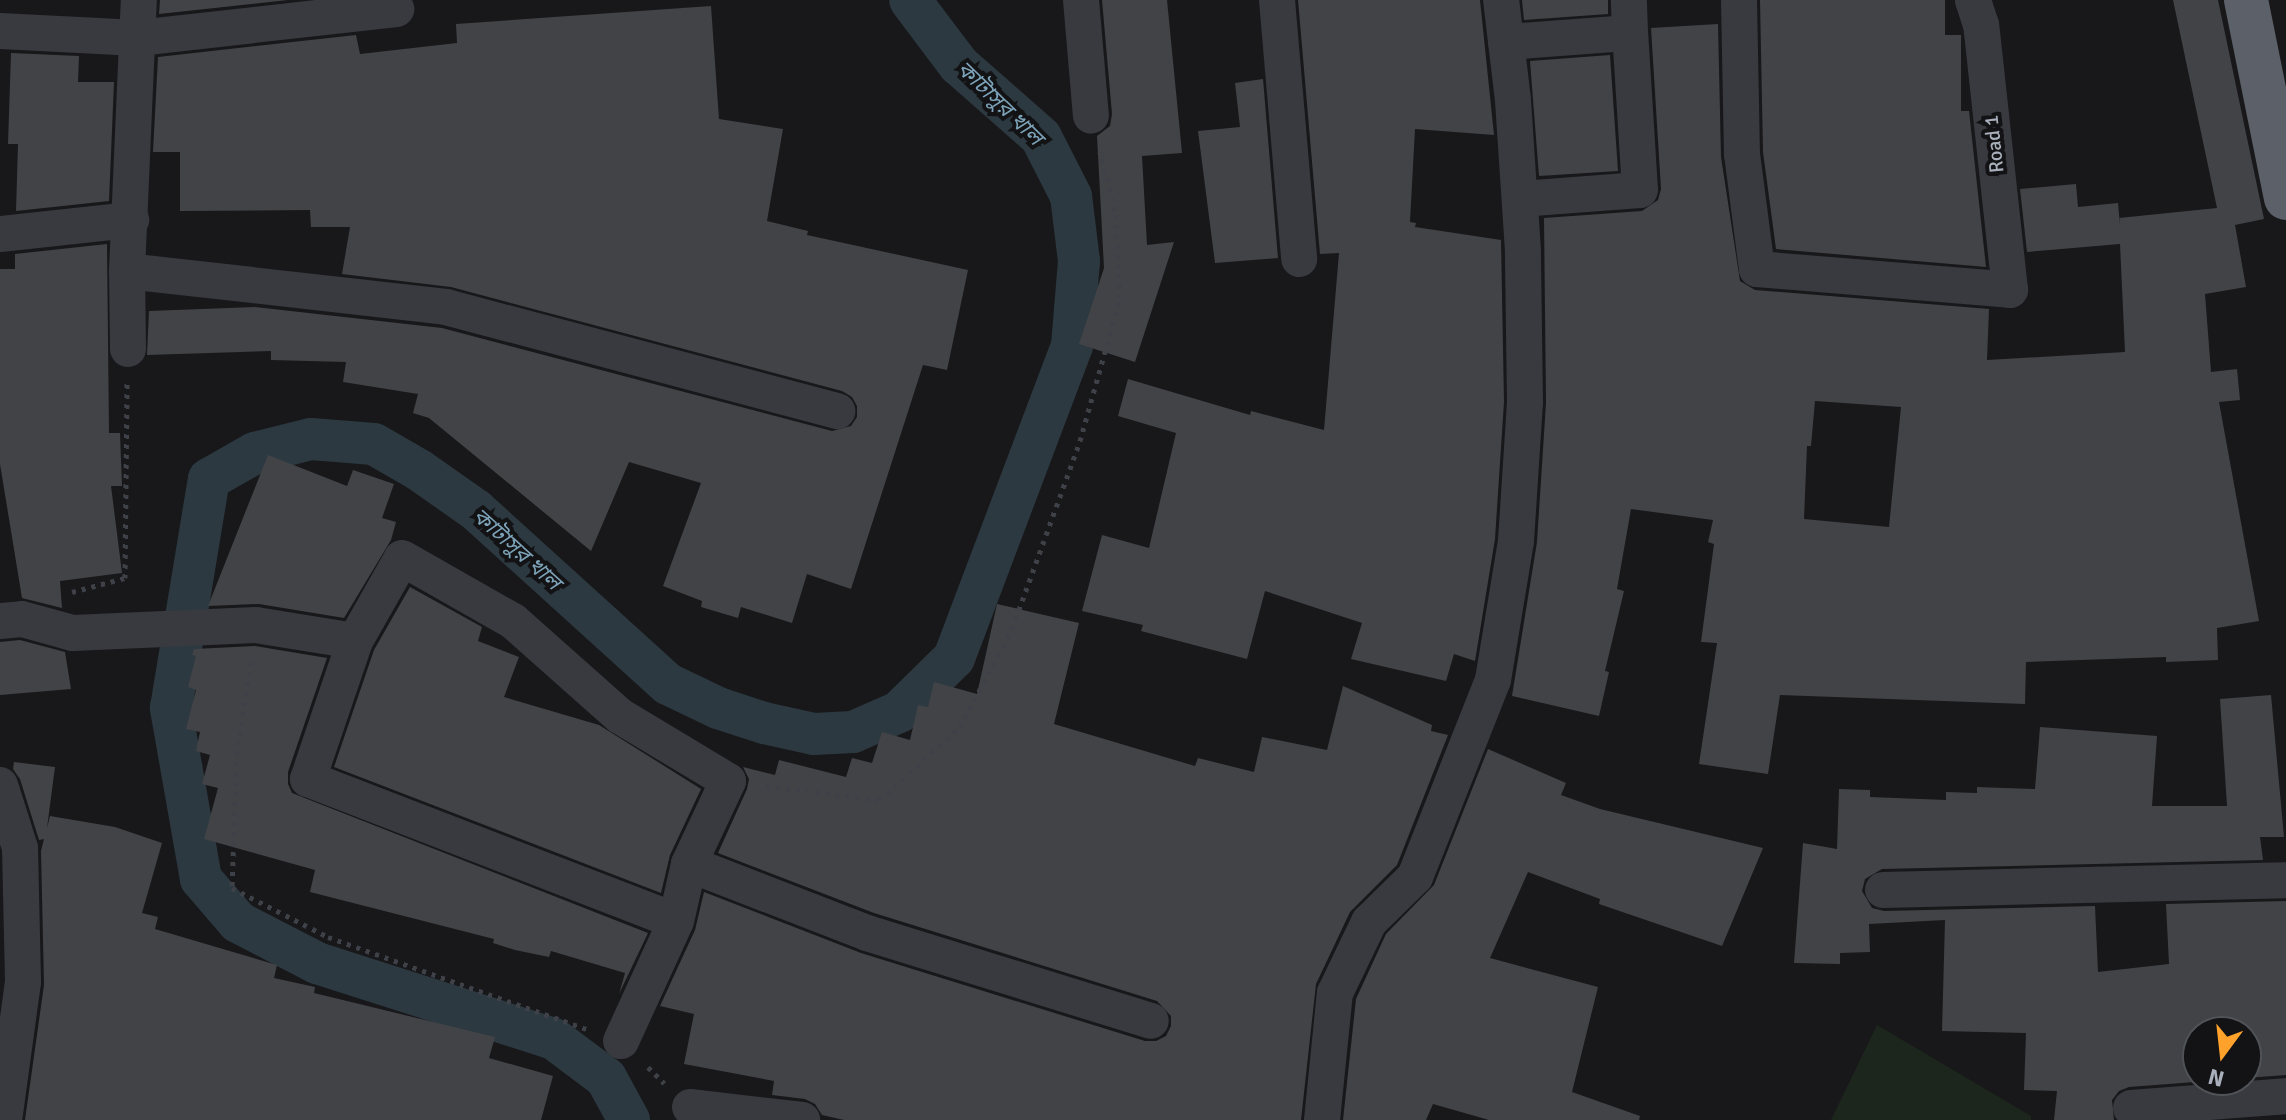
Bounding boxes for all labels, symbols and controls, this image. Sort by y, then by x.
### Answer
water label: কাটাসুর খাল [951,55,1049,151]
street label: Road 1 [1979,114,2009,174]
water label: কাটাসুর খাল [467,503,567,595]
north arrow [2182,1016,2262,1096]
text: N [2205,1063,2227,1093]

